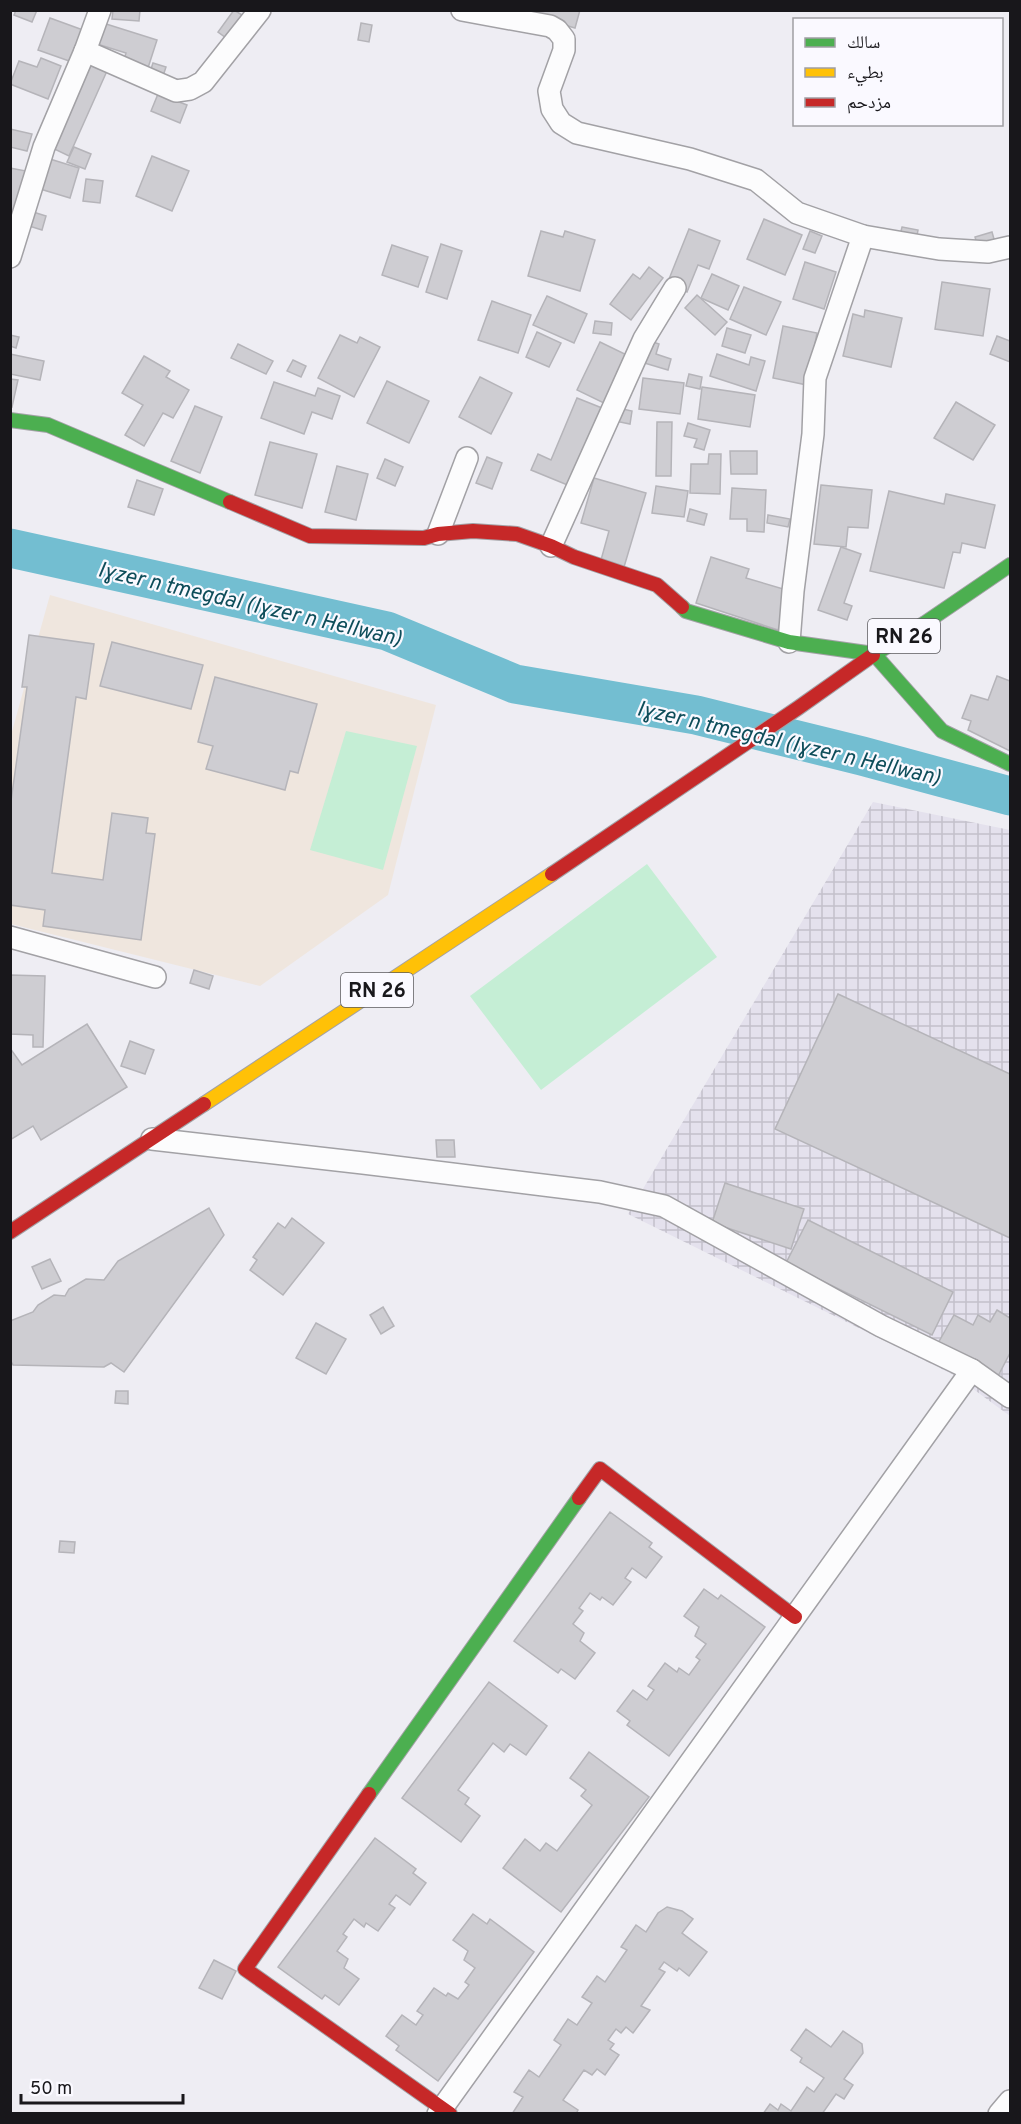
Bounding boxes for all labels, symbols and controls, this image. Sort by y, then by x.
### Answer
legend [793,18,1003,126]
text: سالك [847,32,880,55]
text: بطيء [847,62,884,87]
text: مزدحم [847,92,891,115]
water label: Iɣzer n tmegdal (Iɣzer n Hellwan) [95,557,404,654]
road number: RN 26 [868,619,940,653]
water label: Iɣzer n tmegdal (Iɣzer n Hellwan) [634,696,943,793]
road number: RN 26 [341,973,413,1007]
scale bar [21,2067,183,2105]
text: 50 m [30,2078,72,2101]

